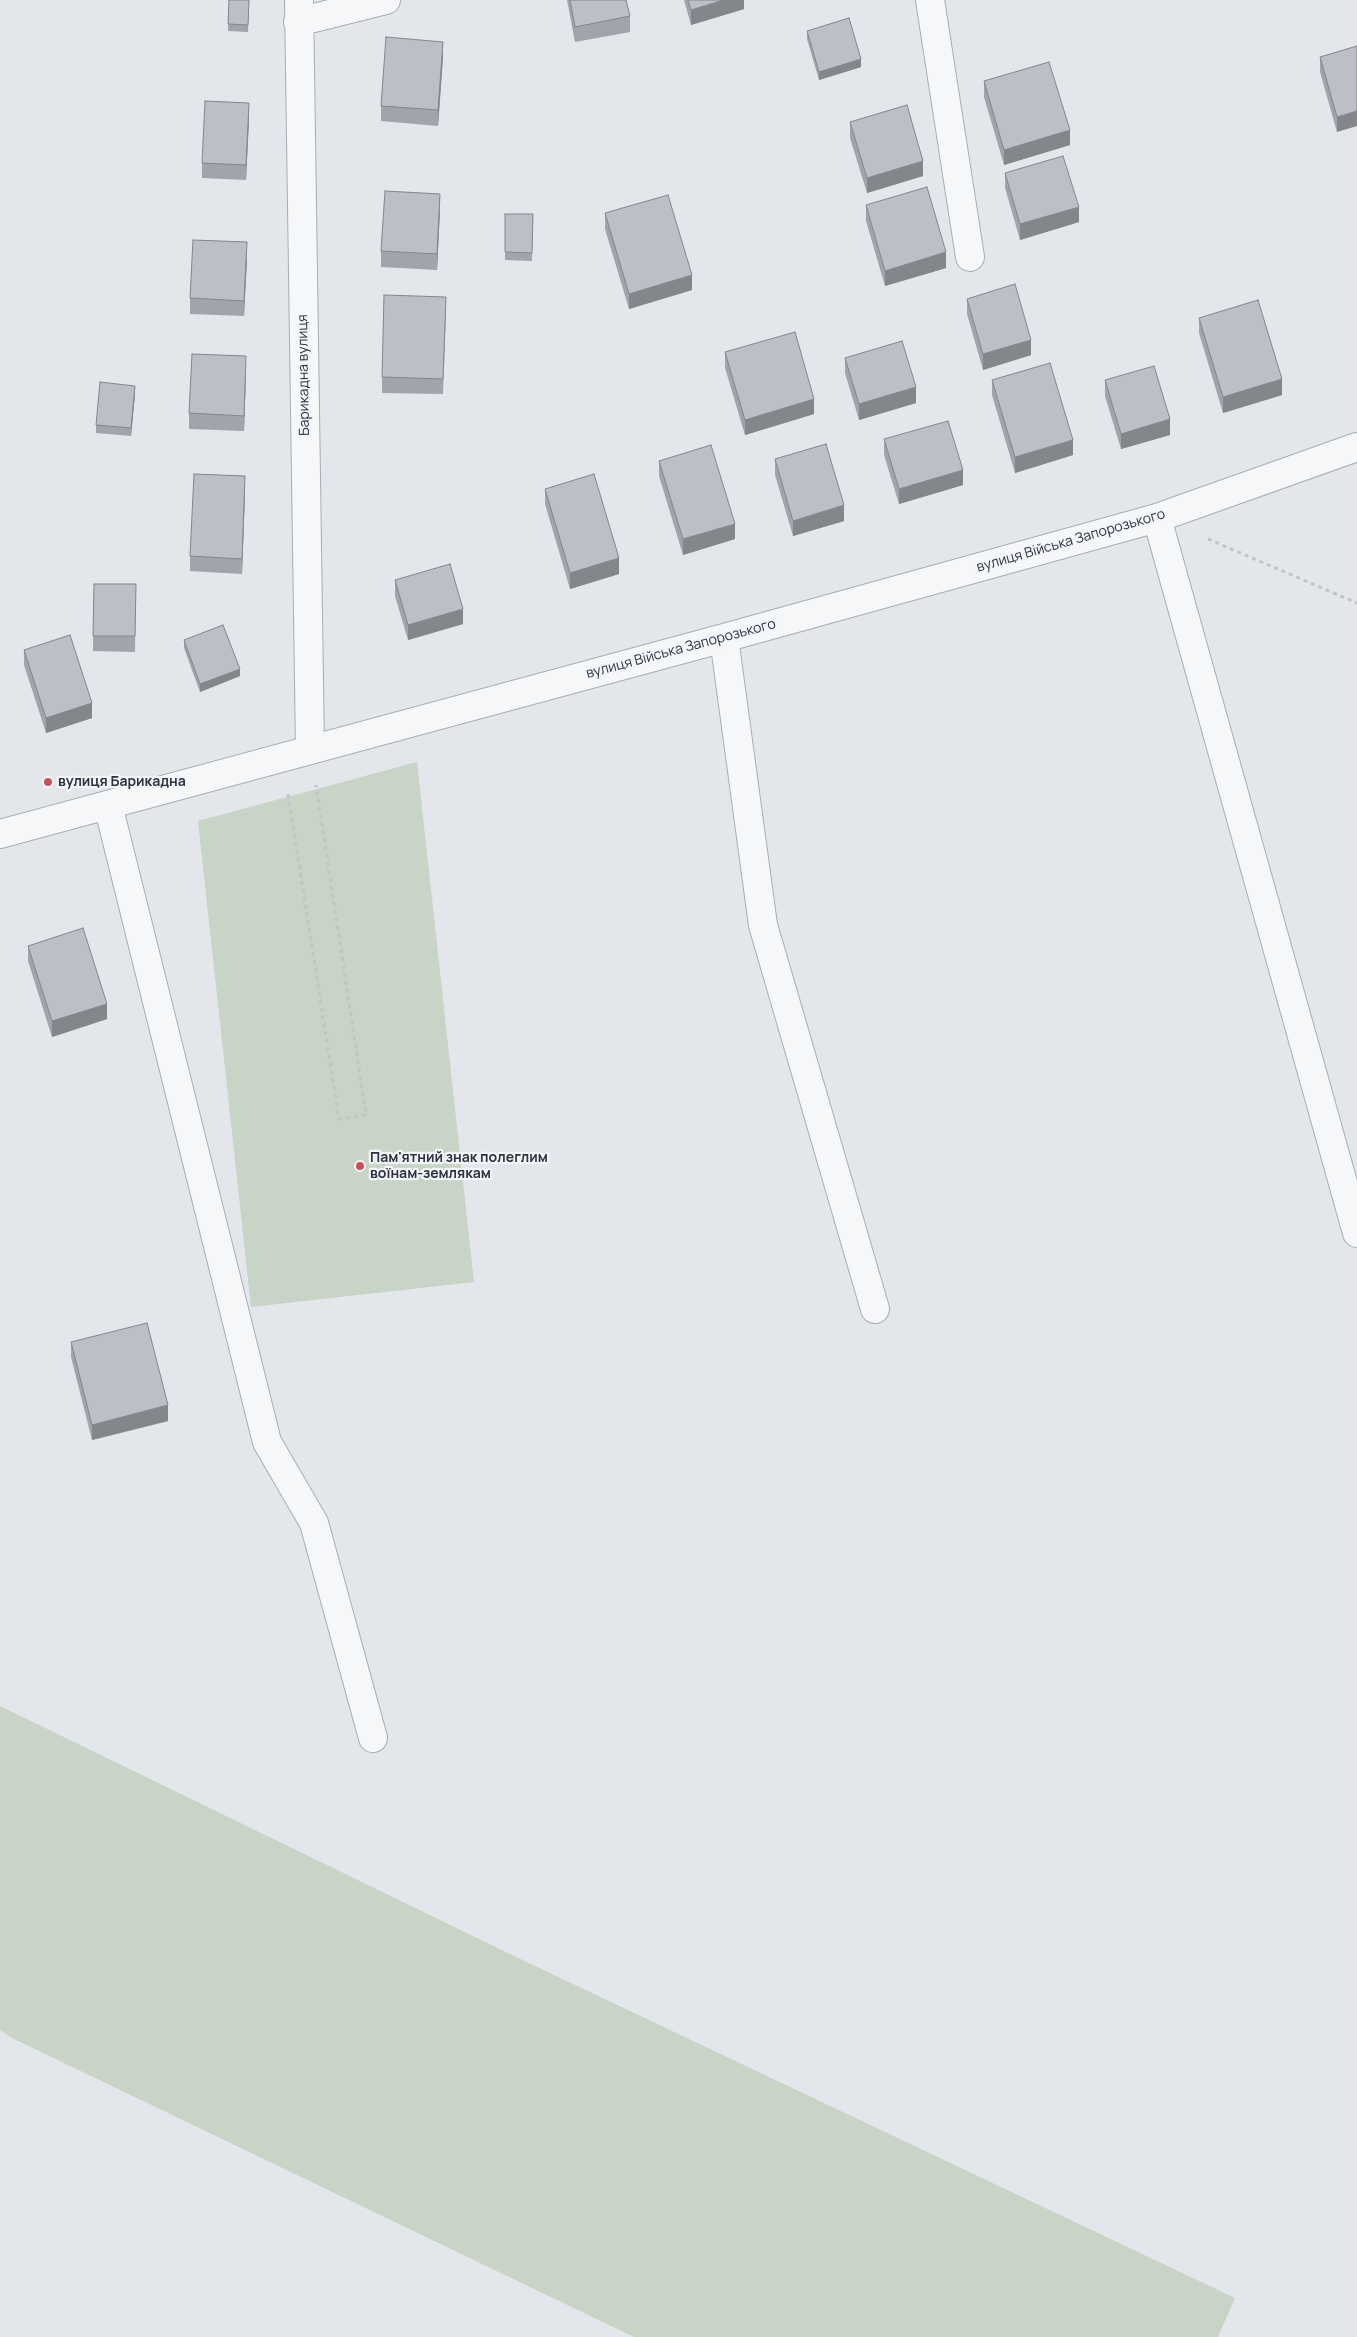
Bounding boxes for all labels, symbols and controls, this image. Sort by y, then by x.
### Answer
street label: Барикадна вулиця [295,314,313,436]
street label: вулиця Війська Запорозького [975,506,1167,576]
street label: вулиця Війська Запорозького [584,616,778,682]
place label: вулиця Барикадна [58,774,186,790]
marker: вулиця Барикадна [42,776,54,788]
place label: Пам'ятний знак полеглим воїнам-землякам [370,1150,548,1182]
marker: Пам'ятний знак полеглим воїнам-землякам [354,1160,366,1172]

